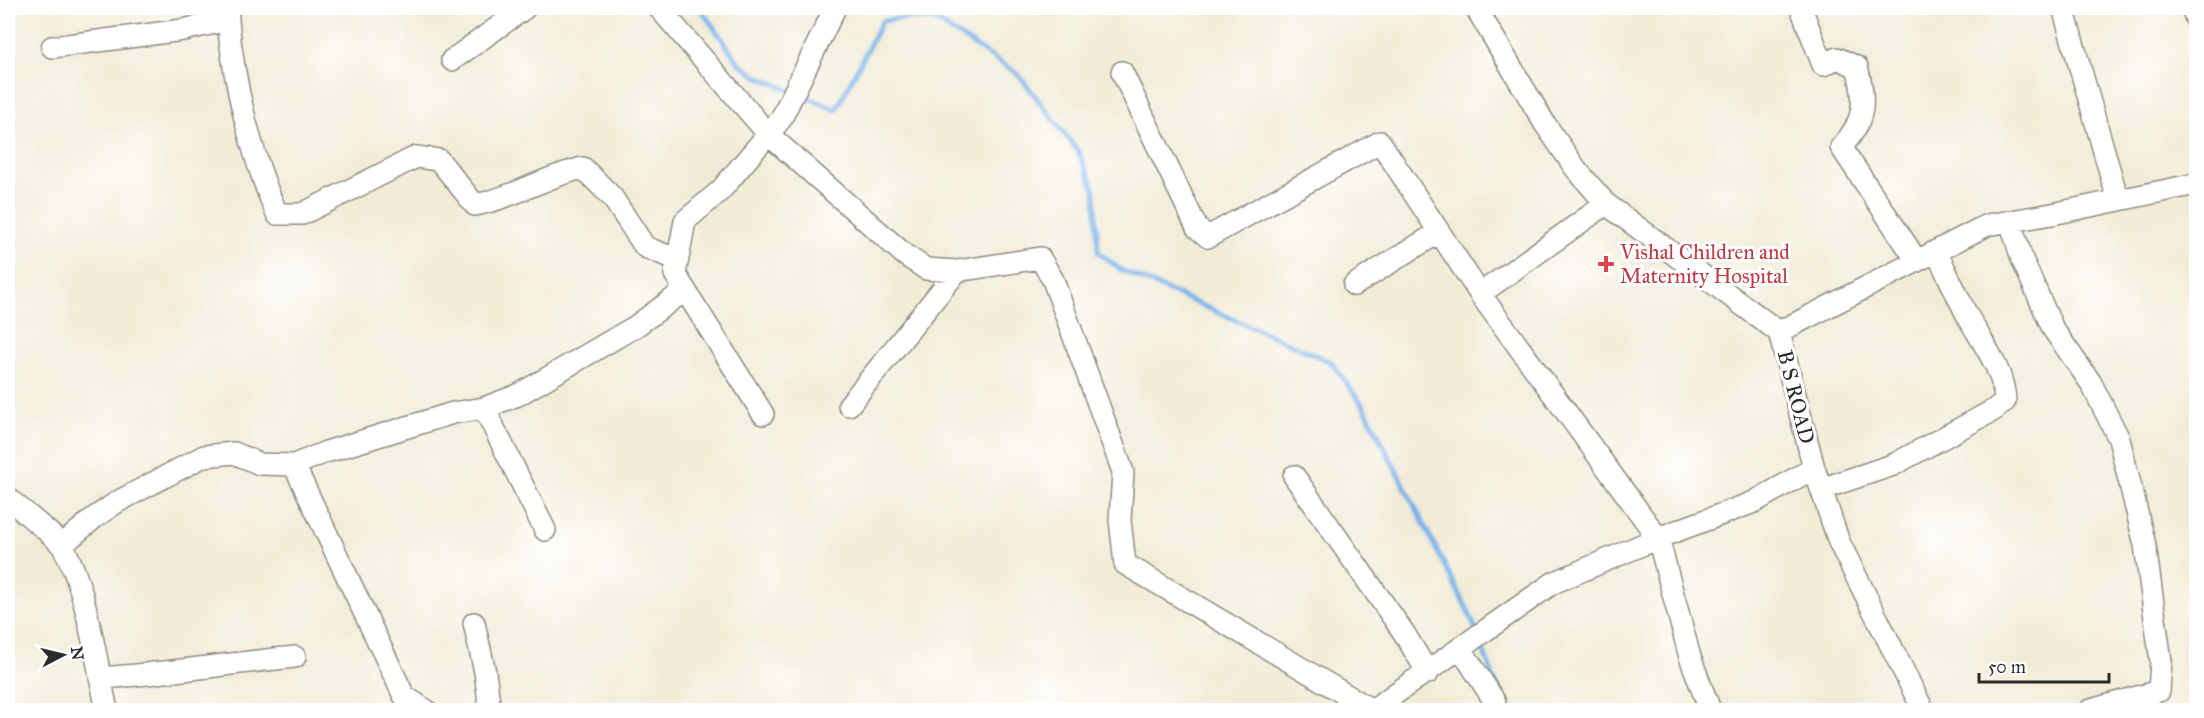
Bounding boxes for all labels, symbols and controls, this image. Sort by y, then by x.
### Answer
place label: Vishal Children and Maternity Hospital [1619,239,1790,289]
marker: Vishal Children and Maternity Hospital [1597,255,1615,273]
street label: B S ROAD [1772,347,1820,447]
north arrow [33,625,93,685]
text: N [67,645,88,662]
scale bar [1979,646,2110,684]
text: 50 m [1988,656,2026,678]

